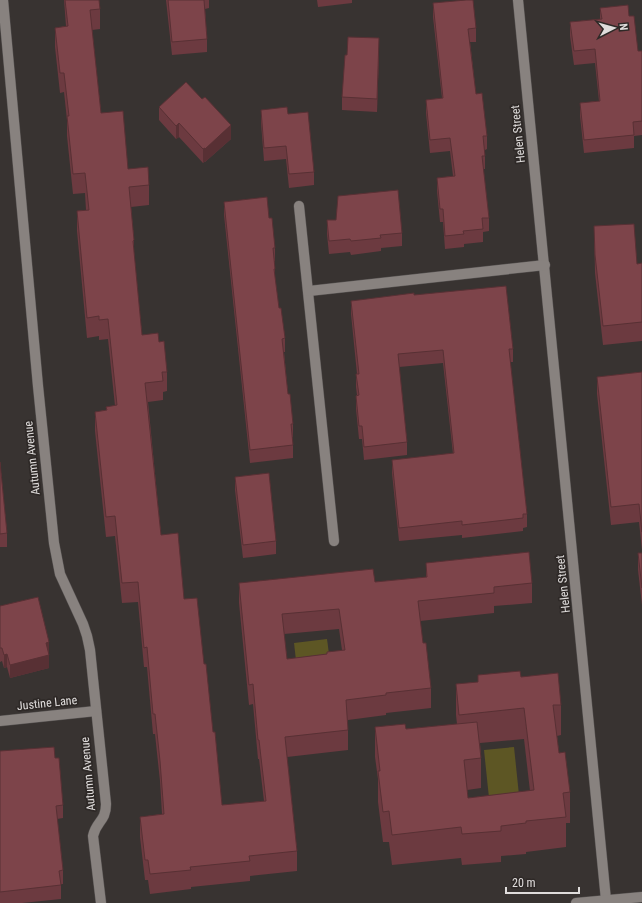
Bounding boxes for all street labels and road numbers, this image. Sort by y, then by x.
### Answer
street label: Helen Street [508,104,528,164]
street label: Autumn Avenue [21,420,43,496]
street label: Helen Street [553,554,573,614]
street label: Justine Lane [16,693,78,713]
street label: Autumn Avenue [78,736,98,812]

